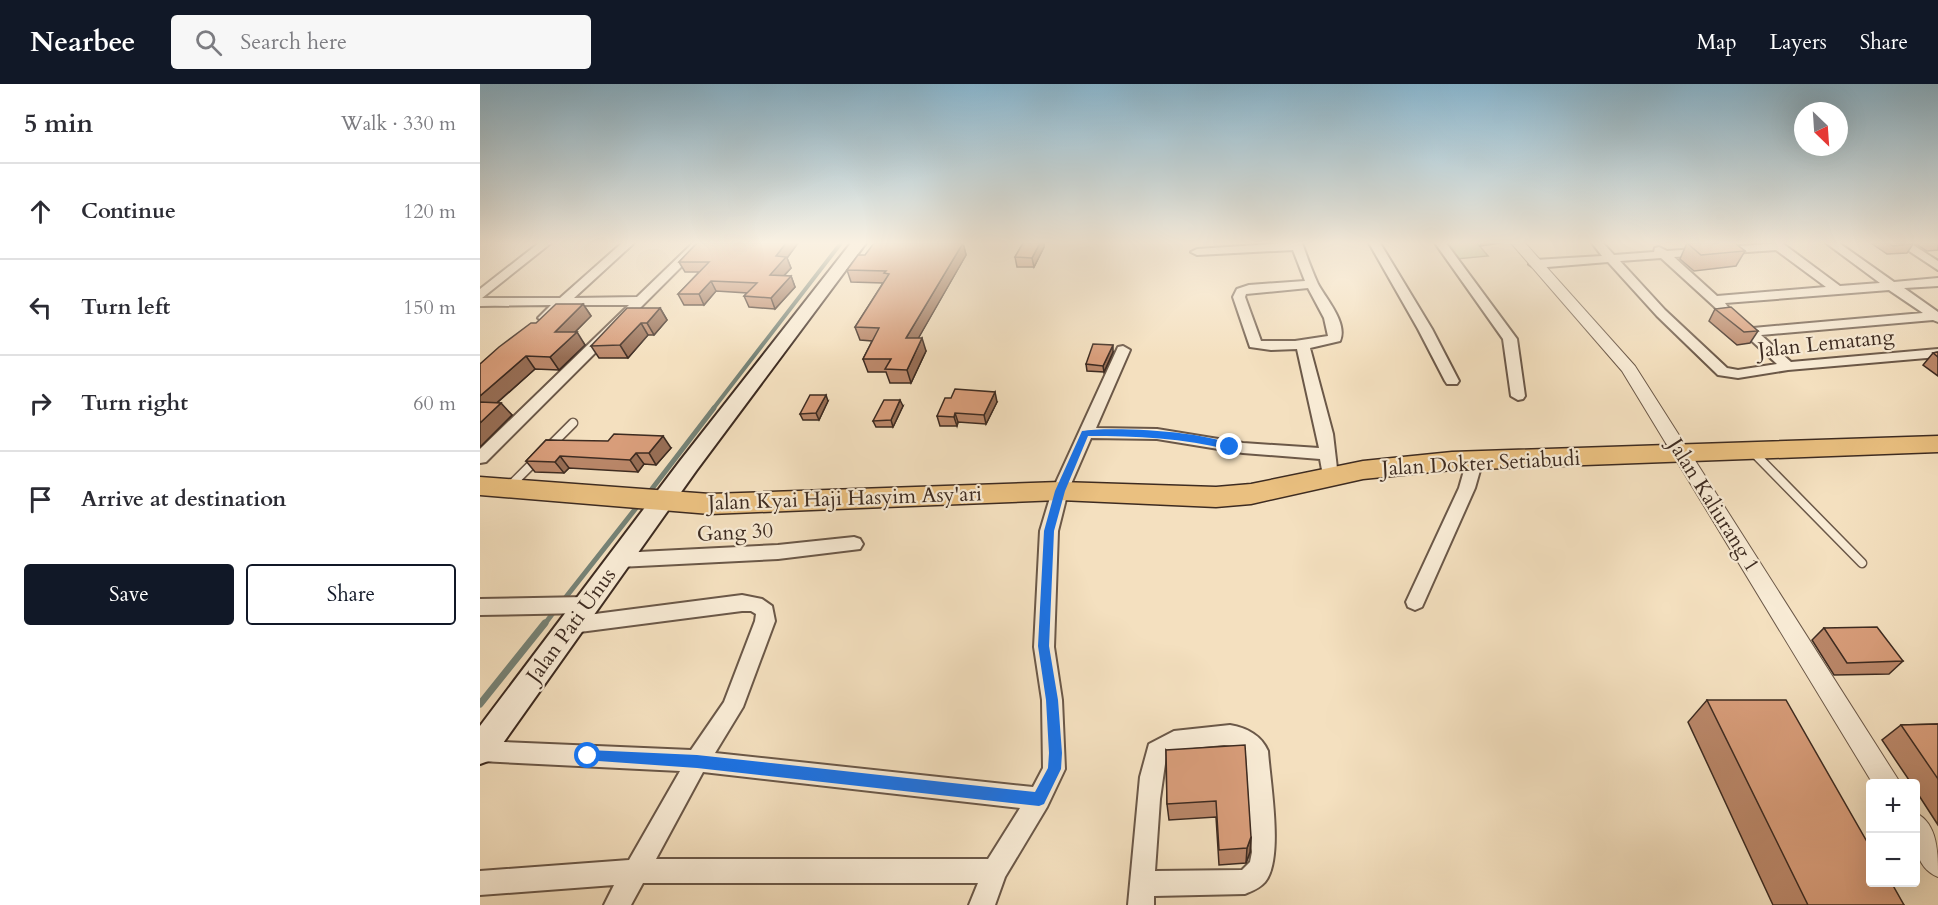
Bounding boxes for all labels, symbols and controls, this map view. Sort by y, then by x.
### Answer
search box [171,15,591,69]
text: Nearbee [30,23,135,61]
icon: search [192,26,225,59]
text: Search here [240,27,347,57]
text: Map [1697,28,1737,57]
text: Layers [1770,28,1827,57]
text: Share [1860,28,1908,57]
north arrow [1794,102,1848,156]
text: 5 min [24,106,93,141]
text: Walk · 330 m [341,110,456,137]
icon: ahead [24,195,57,228]
text: Continue [81,196,176,226]
text: 120 m [403,198,456,225]
icon: left [24,291,57,324]
text: Turn left [81,292,170,322]
text: 150 m [403,294,456,321]
street label: Jalan Lematang [1754,322,1896,365]
icon: right [24,387,57,420]
text: Turn right [81,388,188,418]
text: 60 m [413,390,456,417]
street label: Jalan Kaliurang 1 [1659,430,1766,578]
route end [1216,433,1242,459]
street label: Jalan Dokter Setiabudi [1378,444,1581,483]
street label: Jalan Kyai Haji Hasyim Asy'ari [705,479,983,518]
icon: arrive [24,483,57,516]
text: Arrive at destination [81,484,286,514]
street label: Gang 30 [696,516,774,549]
street label: Jalan Pati Unus [518,562,623,691]
button: Save [24,564,234,625]
button: Share [246,564,456,625]
route start [574,742,600,768]
map controls [1866,779,1920,887]
button: + [1866,779,1920,833]
button: − [1866,833,1920,887]

